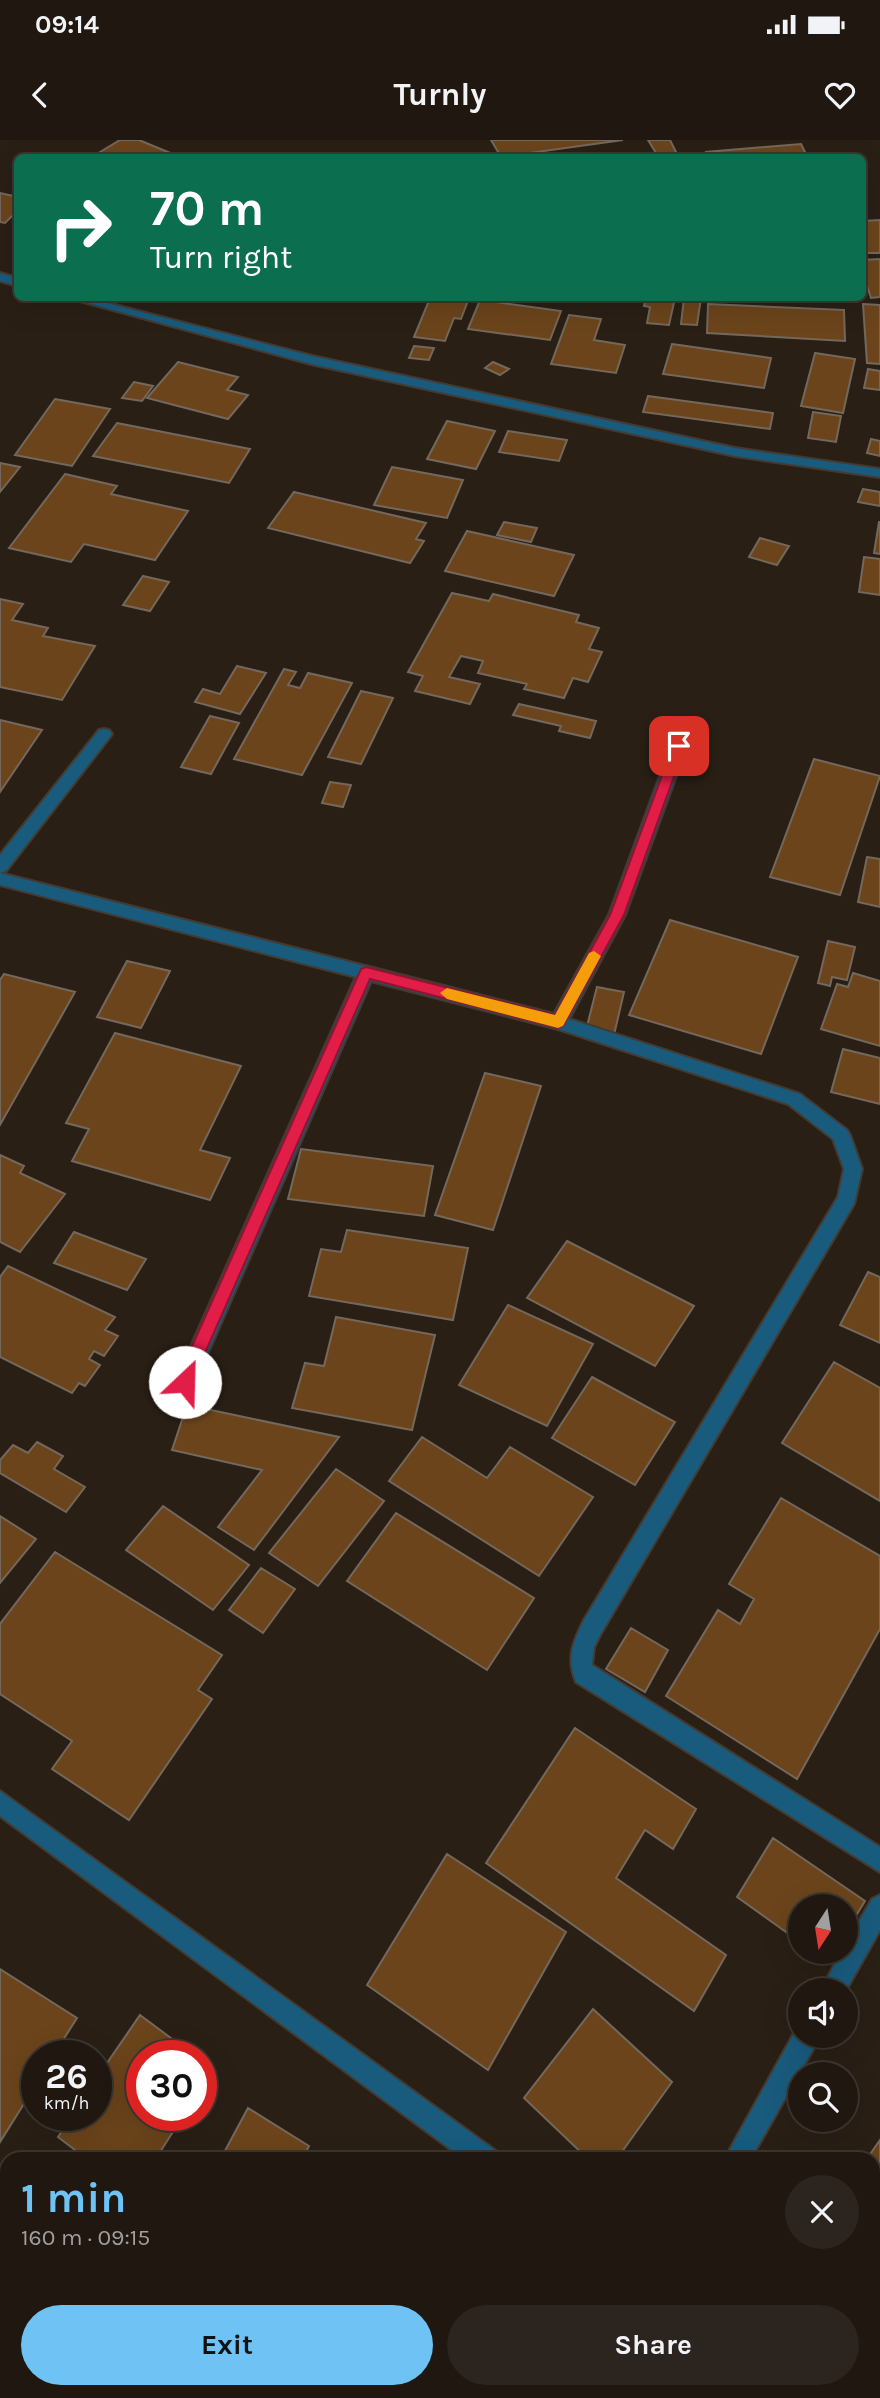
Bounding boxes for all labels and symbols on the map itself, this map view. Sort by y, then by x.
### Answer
pin [649,716,709,776]
position arrow [148,1345,222,1419]
north arrow [788,1894,858,1964]
speed limit sign: 30 [126,2040,217,2131]

